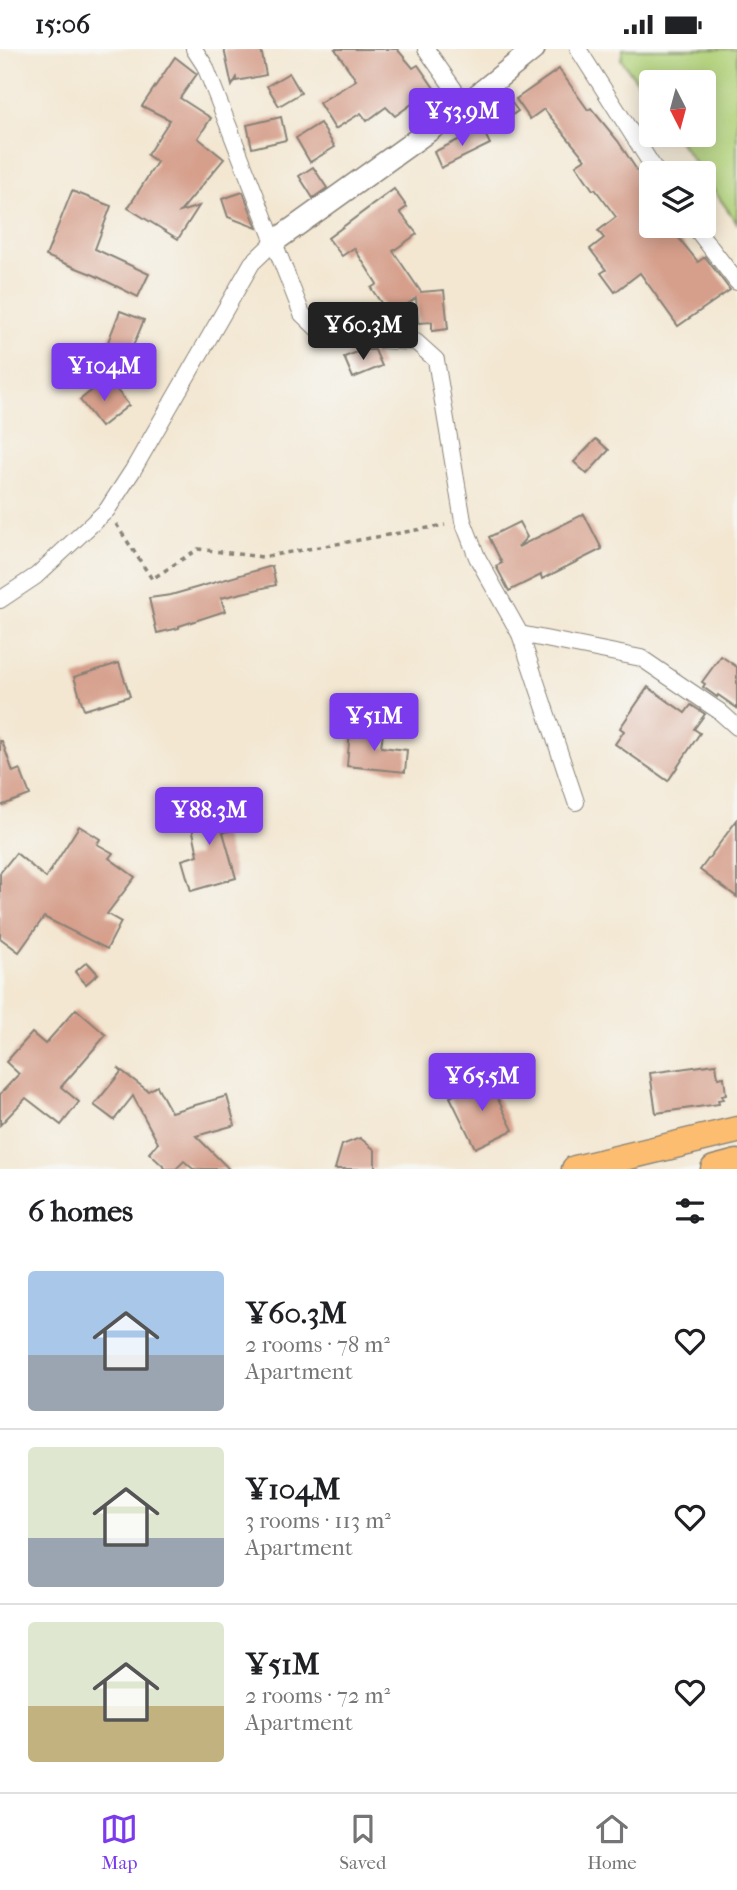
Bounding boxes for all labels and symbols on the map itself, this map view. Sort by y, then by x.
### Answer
north arrow [639,70,716,147]
pin: ¥53.9M [405,89,519,148]
pin: ¥60.3M [306,303,420,362]
pin: ¥104M [55,343,153,403]
pin: ¥51M [333,693,415,753]
pin: ¥88.3M [152,787,266,847]
pin: ¥65.5M [425,1053,539,1113]

